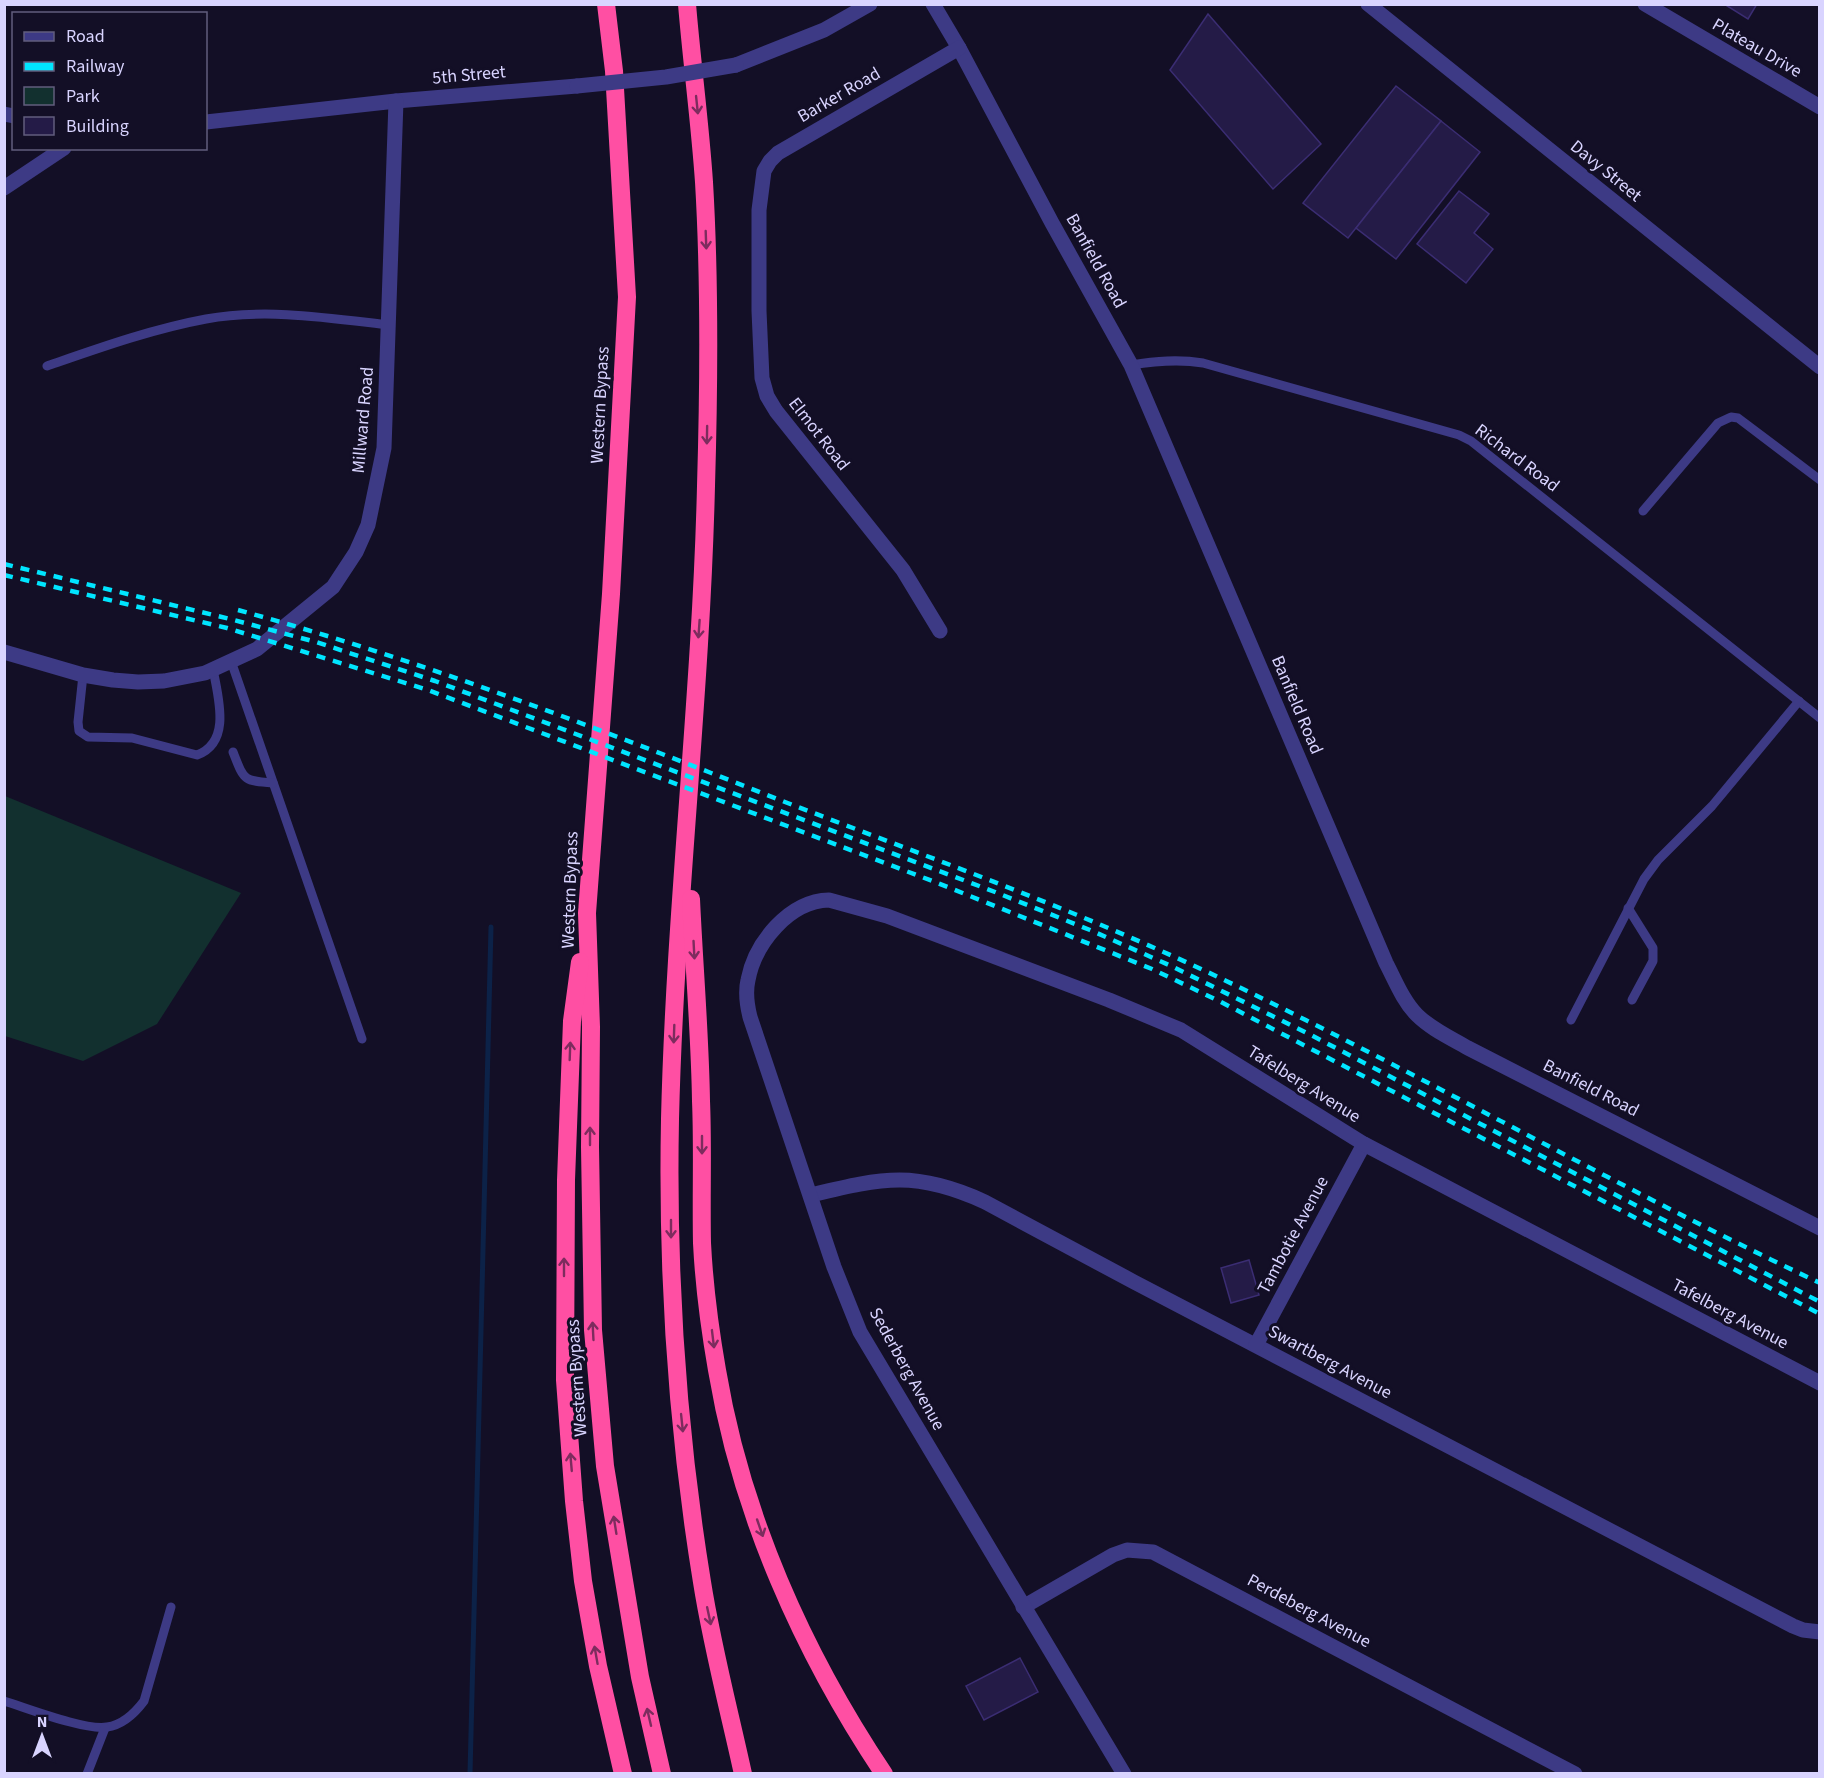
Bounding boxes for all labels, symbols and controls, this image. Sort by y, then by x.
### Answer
legend [12,12,207,150]
street label: Plateau Drive [1708,12,1806,84]
text: Road [66,24,105,49]
text: Railway [66,54,125,79]
street label: 5th Street [431,59,507,91]
street label: Barker Road [793,61,885,129]
text: Park [66,84,100,109]
one-way arrow [691,94,702,114]
text: Building [66,114,129,139]
street label: Davy Street [1565,134,1647,208]
street label: Banfield Road [1060,209,1132,313]
one-way arrow [700,229,712,249]
street label: Western Bypass [584,346,616,464]
street label: Millward Road [346,366,380,474]
street label: Elmot Road [782,392,856,476]
street label: Richard Road [1470,418,1564,498]
one-way arrow [701,424,713,444]
one-way arrow [693,619,704,639]
street label: Banfield Road [1265,652,1329,758]
street label: Western Bypass [555,831,585,949]
one-way arrow [688,939,699,959]
one-way arrow [668,1023,680,1043]
street label: Tafelberg Avenue [1243,1039,1365,1129]
one-way arrow [565,1042,576,1062]
street label: Banfield Road [1539,1053,1643,1123]
one-way arrow [584,1126,596,1146]
one-way arrow [696,1134,708,1154]
street label: Tambotie Avenue [1251,1172,1335,1298]
one-way arrow [665,1218,677,1238]
one-way arrow [558,1258,570,1278]
street label: Tafelberg Avenue [1667,1273,1793,1355]
street label: Sederberg Avenue [863,1303,951,1435]
street label: Western Bypass [560,1319,594,1437]
street label: Swartberg Avenue [1264,1319,1396,1405]
one-way arrow [588,1321,599,1341]
one-way arrow [708,1329,719,1349]
one-way arrow [677,1413,688,1433]
one-way arrow [565,1452,576,1472]
one-way arrow [609,1515,620,1535]
one-way arrow [755,1518,766,1537]
street label: Perdeberg Avenue [1243,1568,1375,1654]
one-way arrow [704,1606,715,1626]
one-way arrow [590,1646,601,1665]
north arrow [12,1706,72,1766]
one-way arrow [643,1707,654,1727]
text: N [37,1711,47,1733]

